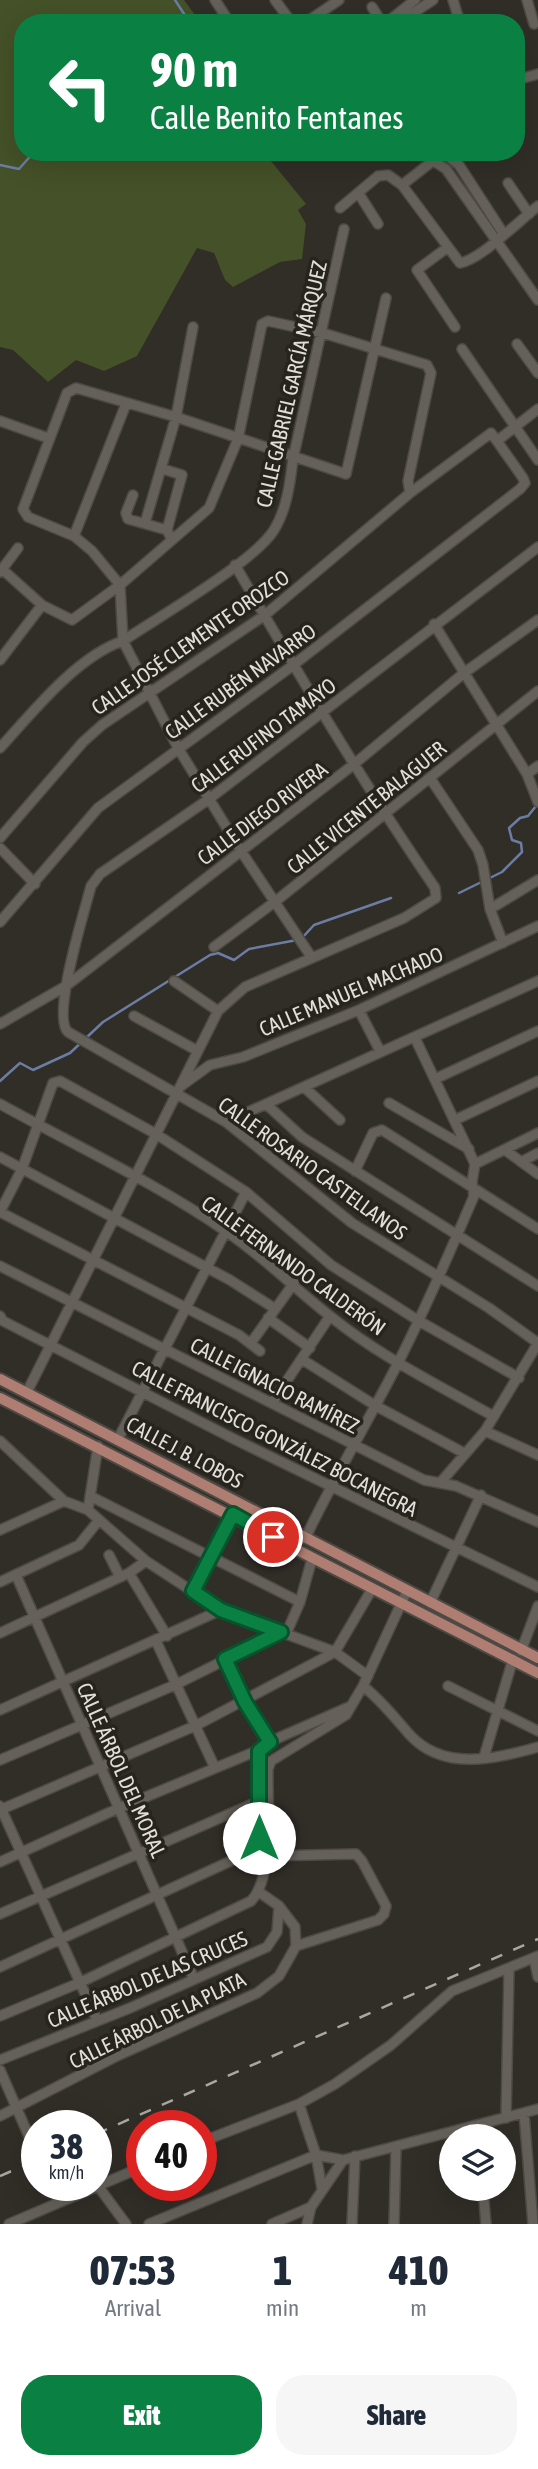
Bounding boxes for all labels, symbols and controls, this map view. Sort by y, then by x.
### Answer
text: 90 m [150,41,238,97]
icon: left [35,42,126,133]
text: Calle Benito Fentanes [150,99,403,136]
street label: CALLE GABRIEL GARCÍA MÁRQUEZ [251,258,331,510]
street label: CALLE JOSÉ CLEMENTE OROZCO [87,565,293,719]
street label: CALLE RUBÉN NAVARRO [160,618,320,744]
street label: CALLE RUFINO TAMAYO [186,673,340,797]
street label: CALLE VICENTE BALAGUER [282,735,450,878]
street label: CALLE DIEGO RIVERA [192,756,332,870]
street label: CALLE MANUEL MACHADO [256,941,446,1041]
street label: CALLE ROSARIO CASTELLANOS [214,1092,412,1245]
street label: CALLE FERNANDO CALDERÓN [197,1190,391,1340]
street label: CALLE IGNACIO RAMÍREZ [187,1332,363,1438]
street label: CALLE FRANCISCO GONZÁLEZ BOCANEGRA [128,1355,422,1521]
street label: CALLE J. B. LOBOS [123,1411,247,1493]
pin [243,1507,303,1567]
icon: arrive [254,1518,292,1556]
street label: CALLE ÁRBOL DEL MORAL [73,1679,171,1861]
position arrow [222,1801,296,1875]
street label: CALLE ÁRBOL DE LAS CRUCES [43,1926,251,2032]
street label: CALLE ÁRBOL DE LA PLATA [65,1967,250,2073]
speed limit sign: 40 [126,2110,217,2201]
map controls [439,2124,516,2201]
button: layers [439,2124,516,2201]
text: 38 [50,2126,83,2166]
text: km/h [49,2162,84,2183]
text: 07:53 [90,2246,176,2294]
text: 1 [273,2246,292,2294]
text: 410 [389,2246,448,2294]
text: Arrival [105,2295,161,2321]
text: min [266,2295,299,2321]
text: m [410,2295,427,2321]
button: Exit [21,2375,262,2455]
button: Share [276,2375,517,2455]

